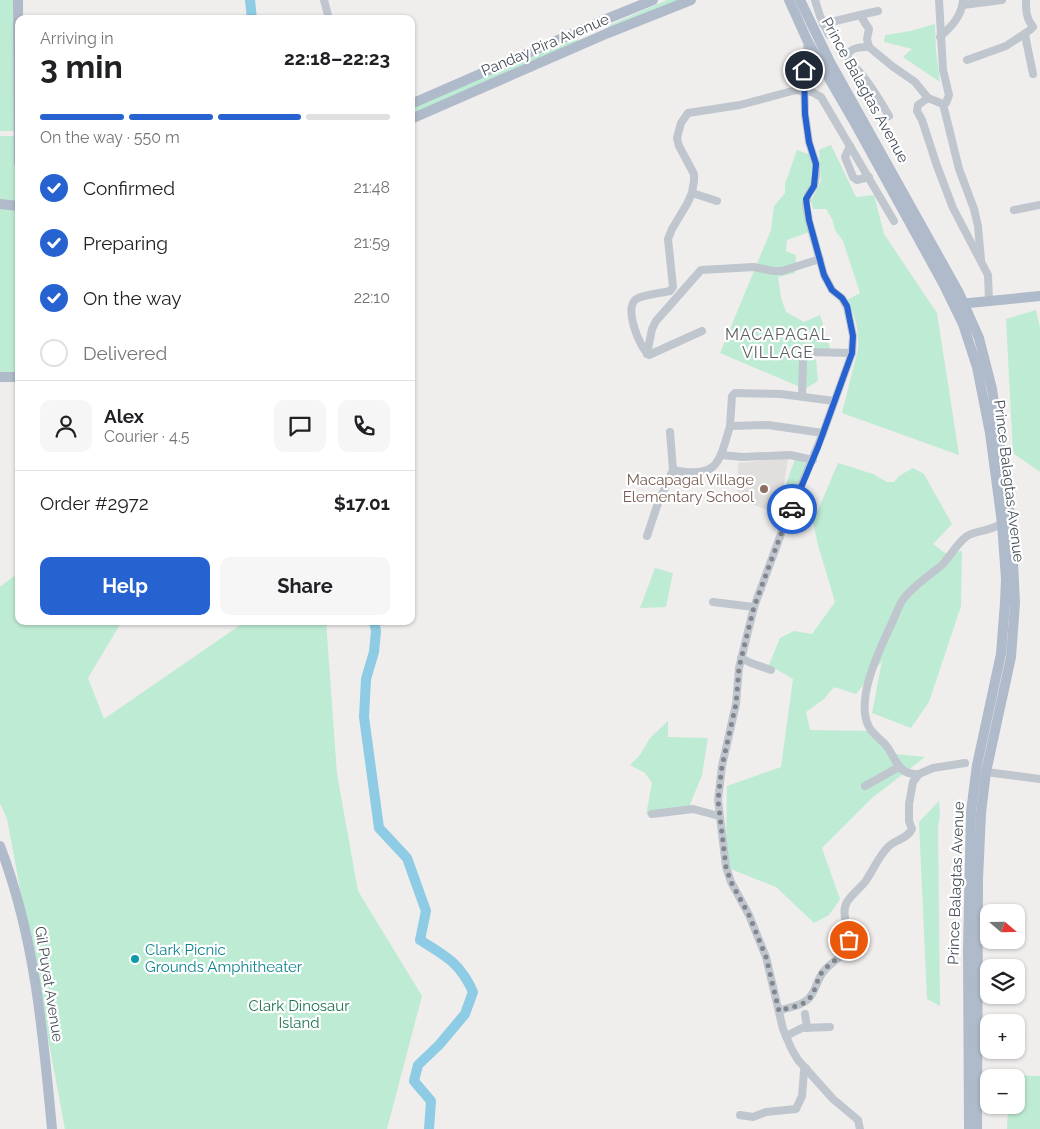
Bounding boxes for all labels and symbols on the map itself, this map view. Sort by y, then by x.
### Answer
street label: Panday Pira Avenue [478,10,612,80]
street label: Prince Balagtas Avenue [817,14,913,166]
pin [783,49,825,91]
district label: MACAPAGAL VILLAGE [725,325,831,362]
street label: Prince Balagtas Avenue [990,399,1028,563]
place label: Macapagal Village Elementary School [623,471,755,506]
marker: Macapagal Village Elementary School [758,483,770,495]
courier [767,484,817,534]
street label: Prince Balagtas Avenue [944,801,968,965]
north arrow [980,904,1025,949]
pin [828,919,870,961]
street label: Gil Puyat Avenue [31,925,67,1043]
place label: Clark Picnic Grounds Amphitheater [145,941,303,976]
marker: Clark Picnic Grounds Amphitheater [129,953,141,965]
park label: Clark Dinosaur Island [249,997,350,1032]

